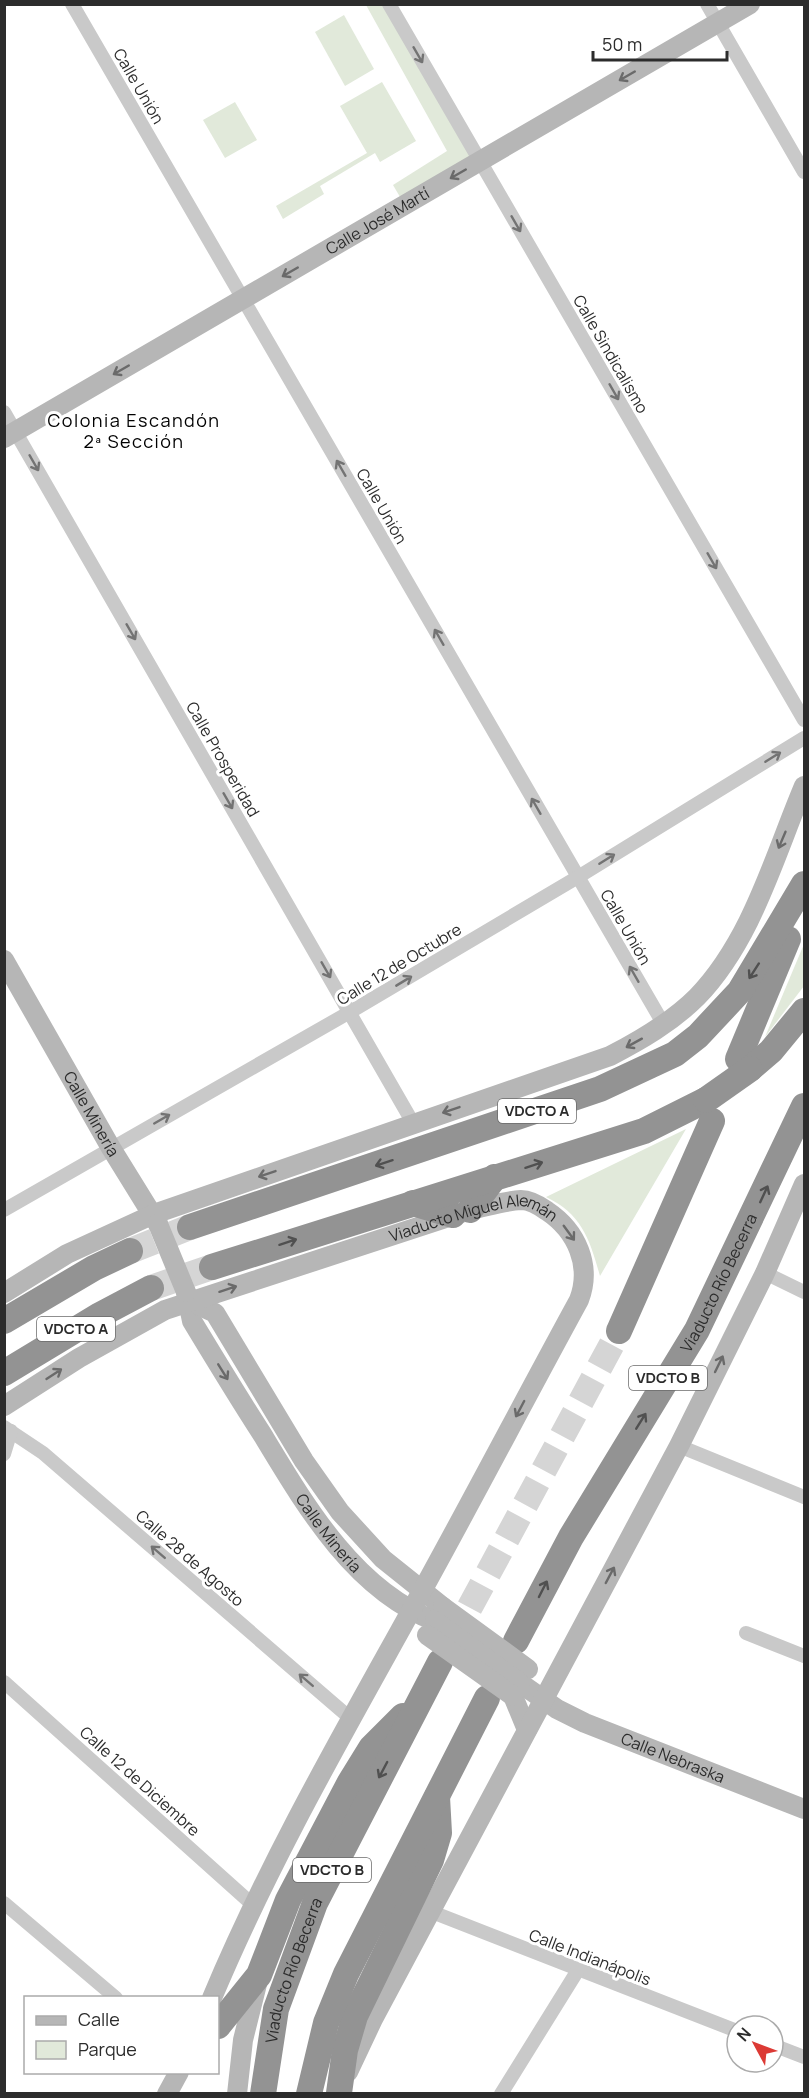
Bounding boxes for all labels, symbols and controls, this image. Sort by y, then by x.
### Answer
scale bar [593,24,726,62]
text: 50 m [602,32,642,56]
street label: Calle Unión [109,44,169,128]
one-way arrow [413,46,425,63]
one-way arrow [619,70,636,82]
one-way arrow [450,168,467,180]
street label: Calle José Martí [322,182,433,260]
one-way arrow [511,215,523,232]
one-way arrow [281,267,298,279]
street label: Calle Sindicalismo [568,291,654,417]
one-way arrow [113,365,130,377]
one-way arrow [608,383,620,400]
district label: Colonia Escandón 2ª Sección [47,408,221,453]
one-way arrow [28,454,40,471]
one-way arrow [335,460,347,477]
street label: Calle Unión [352,464,412,548]
one-way arrow [706,552,718,569]
one-way arrow [125,623,137,640]
one-way arrow [432,629,444,646]
street label: Calle Prosperidad [181,697,265,821]
one-way arrow [764,751,781,763]
one-way arrow [222,792,234,809]
one-way arrow [530,797,542,814]
one-way arrow [776,830,787,849]
one-way arrow [598,853,615,865]
street label: Calle Unión [596,885,656,969]
street label: Calle 12 de Octubre [333,918,465,1010]
one-way arrow [320,961,332,978]
one-way arrow [748,962,760,979]
one-way arrow [628,966,640,983]
one-way arrow [395,974,412,986]
one-way arrow [626,1037,643,1049]
street label: Calle Minería [59,1067,125,1161]
road number: VDCTO A [498,1099,576,1123]
one-way arrow [442,1105,461,1116]
one-way arrow [153,1113,170,1125]
one-way arrow [375,1158,394,1169]
one-way arrow [524,1159,543,1170]
one-way arrow [258,1169,277,1180]
one-way arrow [759,1186,771,1204]
street label: Viaducto Miguel Alemán [386,1189,563,1247]
street label: Viaducto Río Becerra [675,1210,762,1356]
one-way arrow [563,1224,575,1240]
one-way arrow [278,1236,297,1247]
one-way arrow [218,1282,237,1293]
road number: VDCTO A [37,1317,115,1341]
one-way arrow [714,1356,726,1374]
one-way arrow [217,1363,230,1380]
road number: VDCTO B [629,1366,707,1390]
one-way arrow [45,1368,61,1380]
one-way arrow [514,1399,525,1417]
one-way arrow [636,1413,648,1430]
street label: Calle Minería [291,1489,366,1577]
street label: Calle 28 de Agosto [131,1505,249,1611]
one-way arrow [150,1546,166,1559]
one-way arrow [605,1566,616,1584]
one-way arrow [538,1581,549,1599]
one-way arrow [299,1673,314,1687]
street label: Calle 12 de Diciembre [75,1721,205,1841]
street label: Calle Nebraska [618,1727,728,1788]
one-way arrow [377,1761,389,1779]
road number: VDCTO B [293,1858,371,1882]
street label: Viaducto Río Becerra [260,1893,327,2044]
street label: Calle Indianápolis [526,1924,654,1990]
legend [24,1996,219,2074]
text: Calle [78,2007,120,2031]
north arrow [725,2014,785,2074]
text: N [732,2023,756,2046]
text: Parque [78,2037,137,2061]

